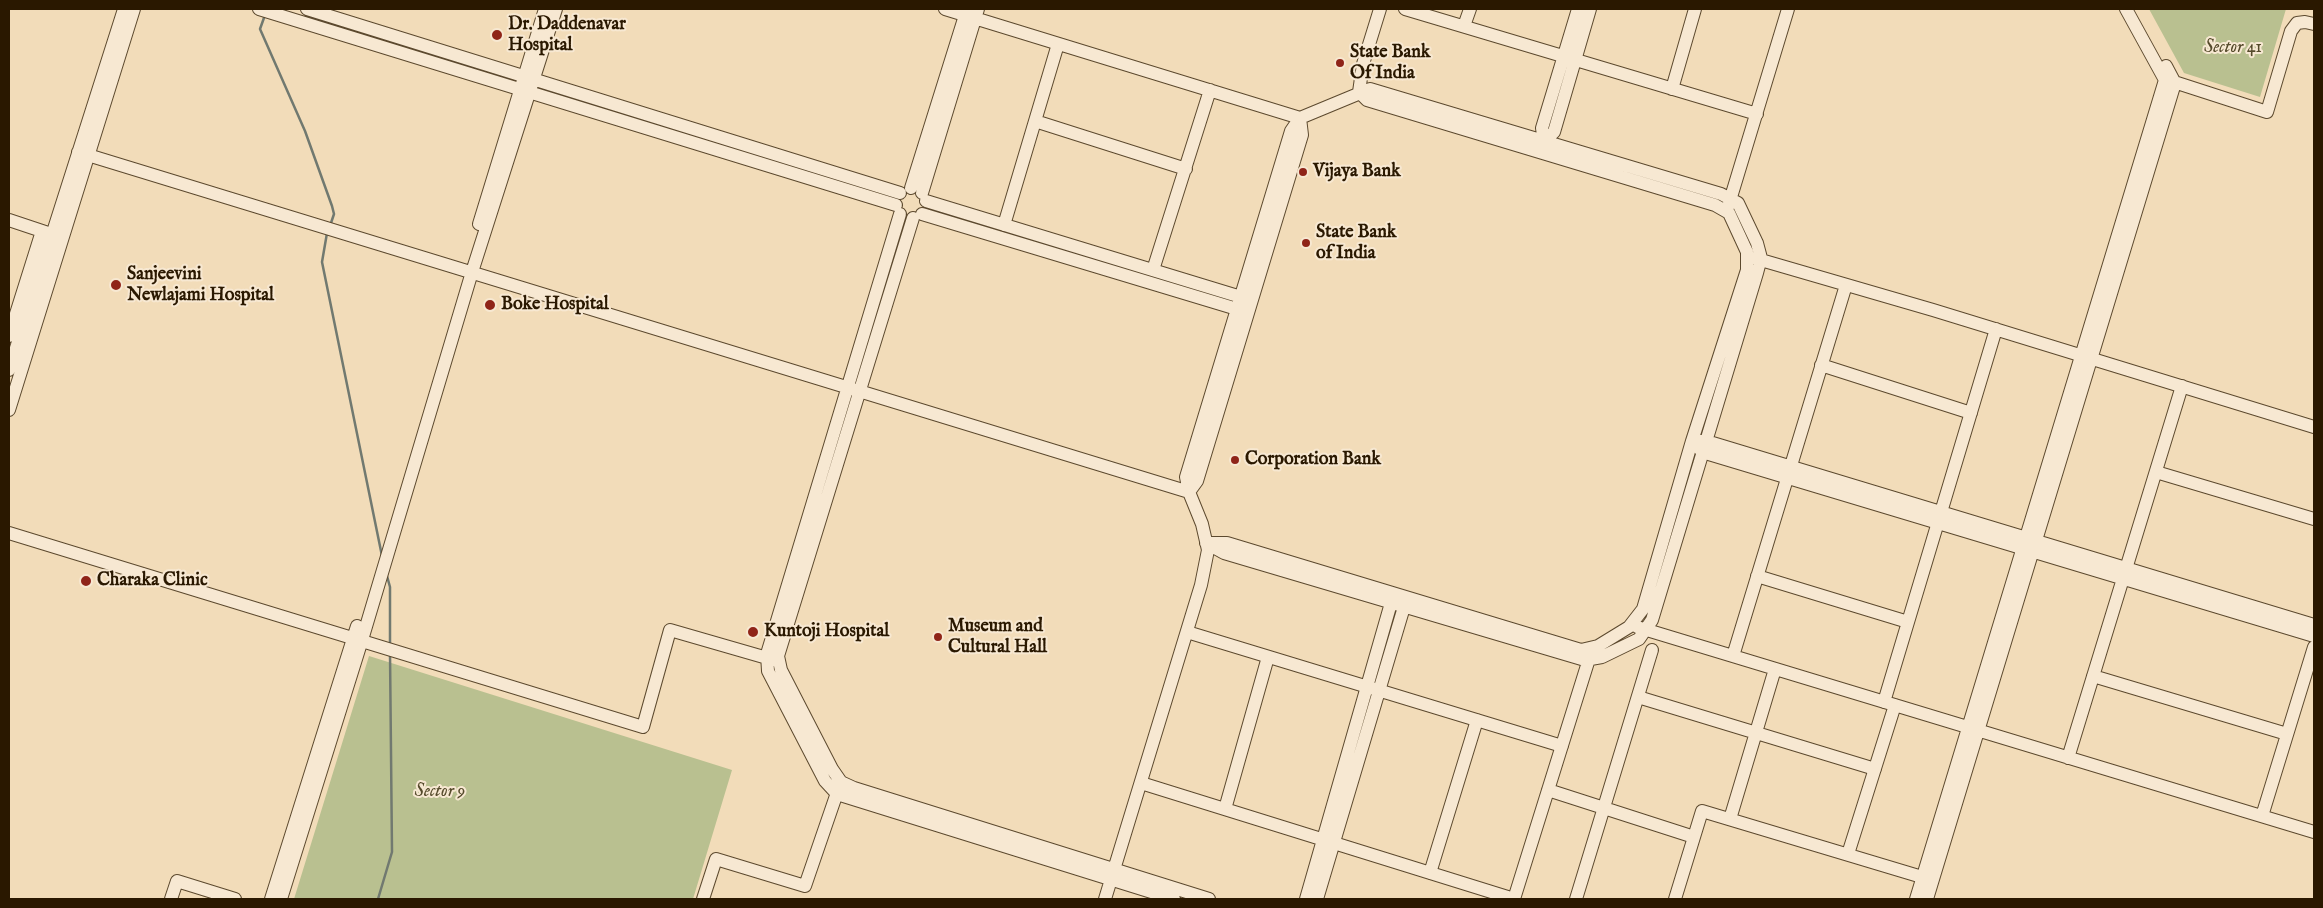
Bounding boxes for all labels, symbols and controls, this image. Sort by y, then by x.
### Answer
place label: Dr. Daddenavar Hospital [508,14,626,56]
marker: Dr. Daddenavar Hospital [490,28,504,42]
park label: Sector 41 [2204,37,2262,59]
place label: State Bank Of India [1350,42,1430,84]
marker: State Bank Of India [1334,57,1346,69]
place label: Vijaya Bank [1313,161,1401,183]
marker: Vijaya Bank [1297,166,1309,178]
place label: State Bank of India [1316,222,1396,264]
marker: State Bank of India [1300,237,1312,249]
place label: Sanjeevini Newlajami Hospital [127,264,274,306]
marker: Sanjeevini Newlajami Hospital [109,278,123,292]
place label: Boke Hospital [501,294,609,316]
marker: Boke Hospital [483,298,497,312]
place label: Corporation Bank [1245,449,1381,471]
marker: Corporation Bank [1229,454,1241,466]
place label: Charaka Clinic [97,570,208,592]
marker: Charaka Clinic [79,574,93,588]
place label: Museum and Cultural Hall [948,616,1047,659]
place label: Kuntoji Hospital [764,621,889,643]
marker: Kuntoji Hospital [746,625,760,639]
marker: Museum and Cultural Hall [932,631,944,643]
park label: Sector 9 [415,781,465,803]

